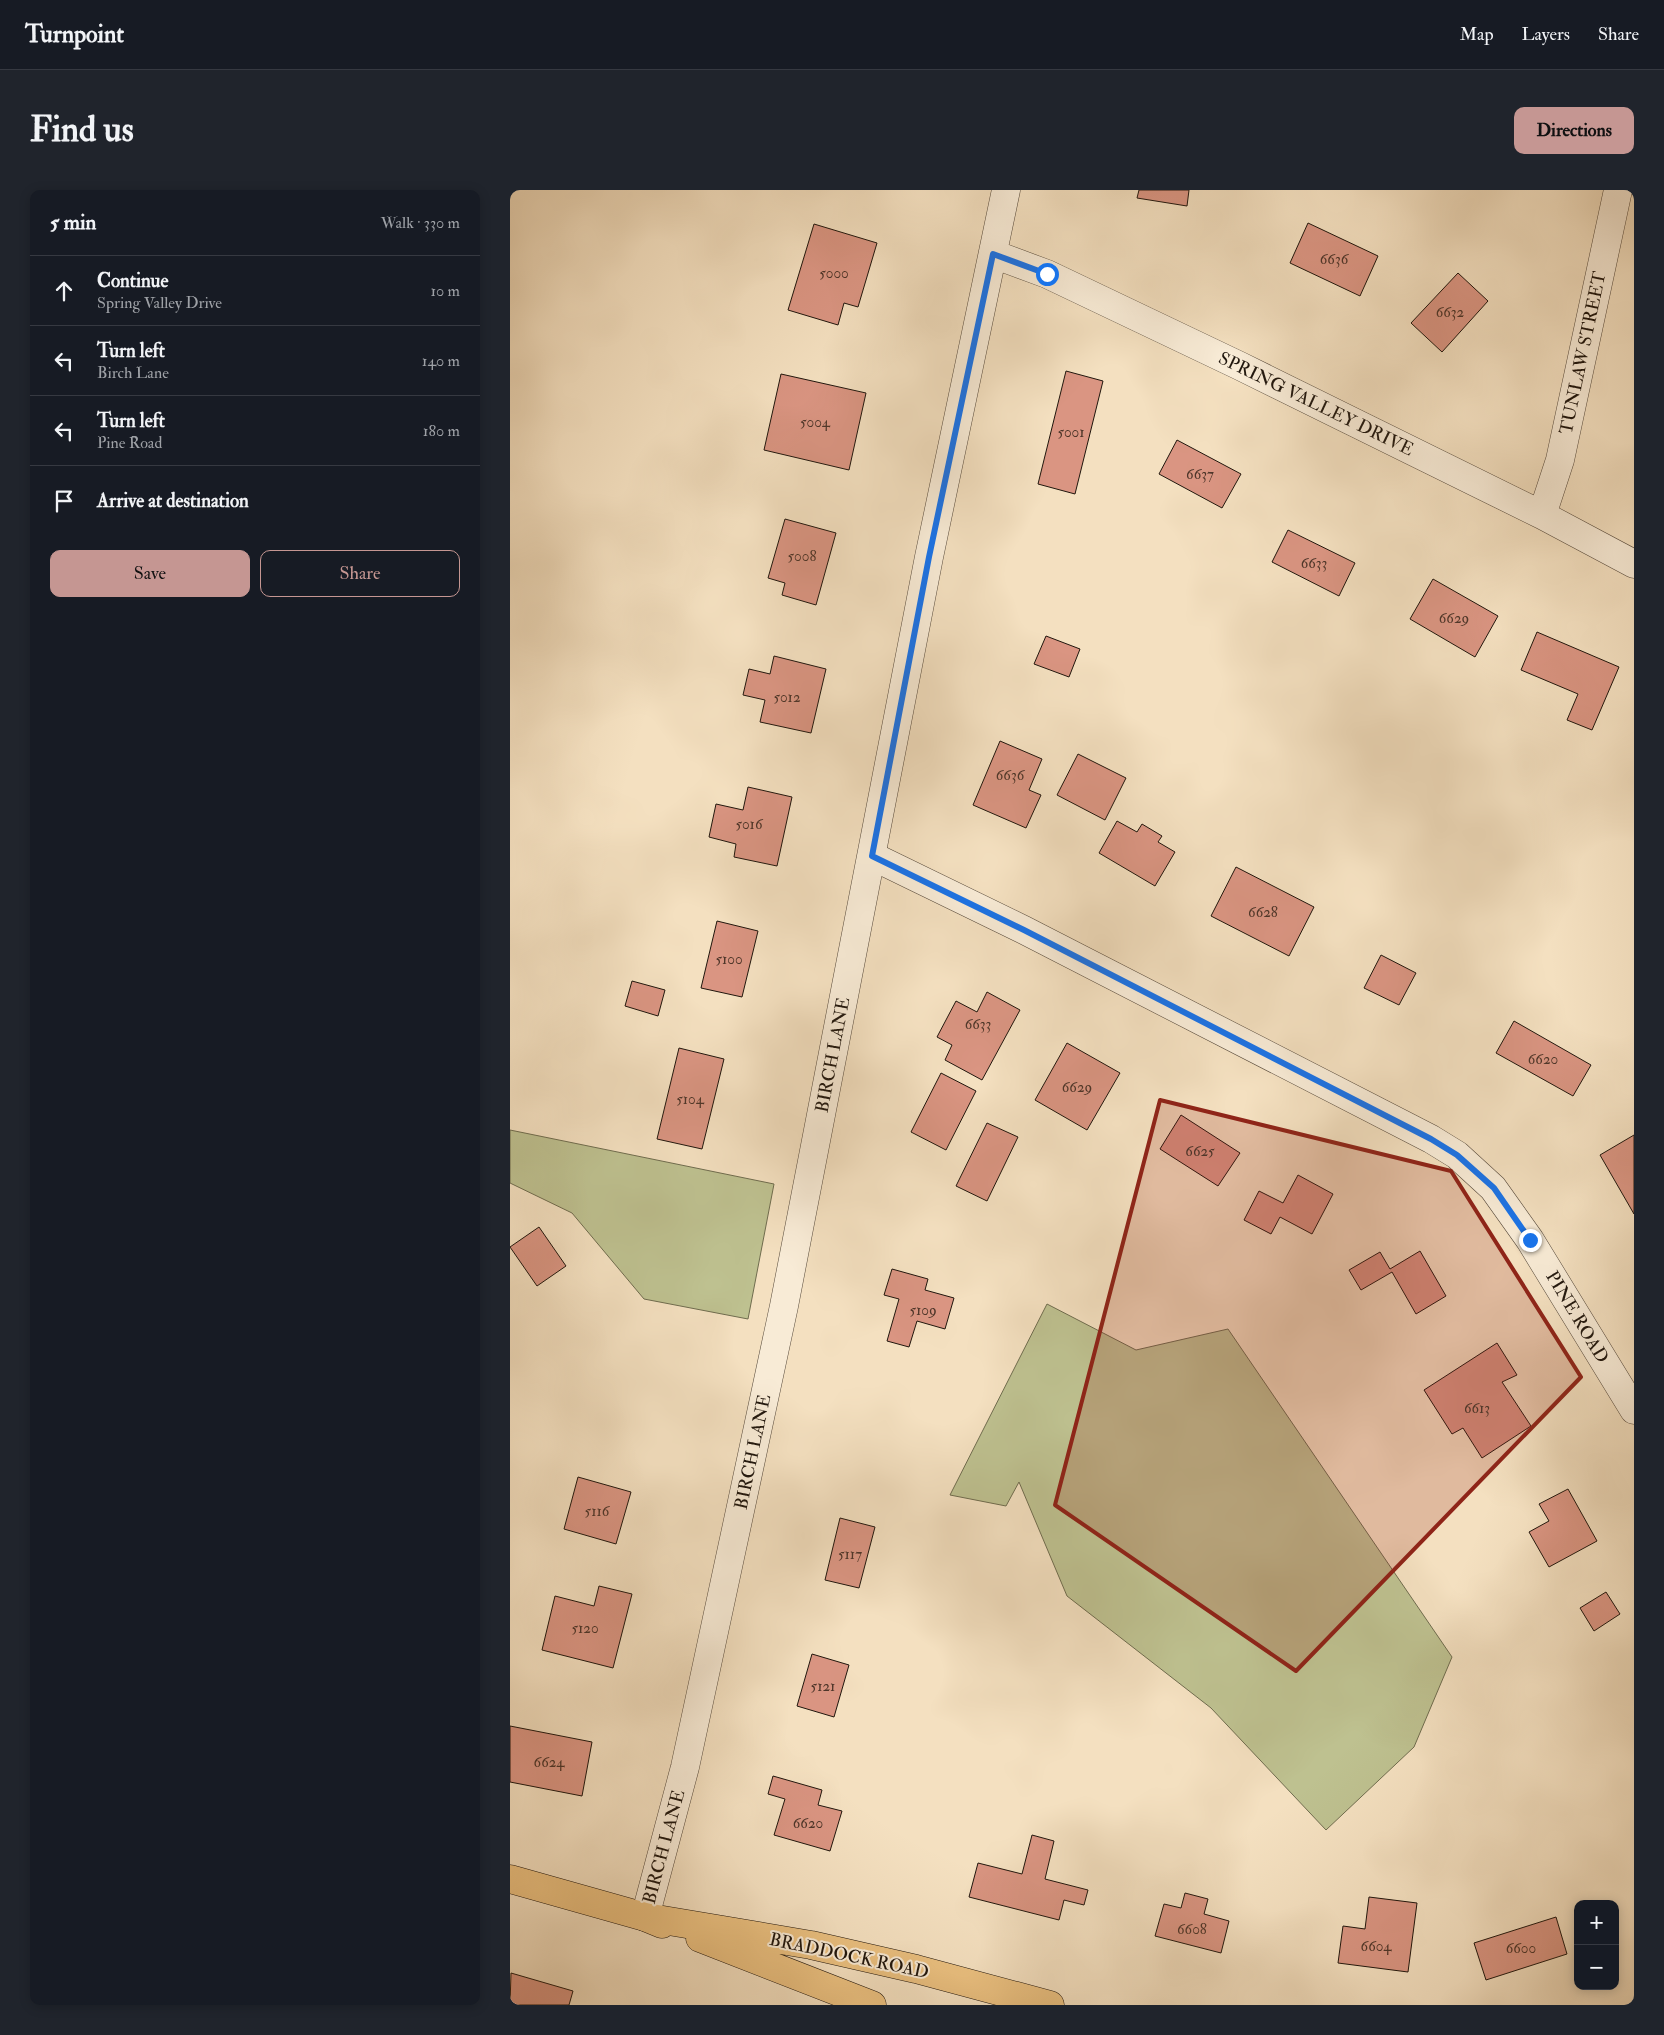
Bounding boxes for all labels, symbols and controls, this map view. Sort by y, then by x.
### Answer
text: Turnpoint [25,19,124,50]
text: Map [1460,23,1494,46]
text: Layers [1522,23,1570,46]
text: Share [1598,23,1639,46]
button: Directions [1514,107,1634,154]
text: Find us [30,108,134,152]
text: 5 min [50,209,96,236]
text: Walk · 330 m [381,213,460,233]
house number: 6636 [1320,250,1350,269]
route start [1036,263,1059,286]
house number: 5000 [819,264,849,283]
text: Continue [97,269,168,293]
street label: TUNLAW STREET [1554,269,1612,437]
icon: ahead [50,277,78,305]
text: 10 m [430,281,460,301]
text: Spring Valley Drive [97,293,222,313]
house number: 6632 [1436,303,1465,322]
text: Turn left [97,339,165,363]
icon: left [50,347,78,375]
street label: SPRING VALLEY DRIVE [1215,347,1417,461]
text: 140 m [422,351,460,371]
text: Birch Lane [97,363,169,383]
text: Turn left [97,409,165,433]
house number: 5004 [800,413,831,432]
icon: left [50,417,78,445]
text: 180 m [423,421,460,441]
house number: 5001 [1057,423,1085,442]
text: Pine Road [97,433,162,453]
house number: 6637 [1186,465,1214,484]
icon: arrive [50,487,78,515]
text: Arrive at destination [97,489,249,513]
house number: 5008 [788,547,816,566]
button: Save [50,550,250,597]
button: Share [260,550,460,597]
house number: 6633 [1301,554,1327,573]
house number: 6629 [1439,609,1469,628]
house number: 5012 [773,688,801,707]
house number: 6636 [996,766,1026,785]
house number: 5016 [736,815,764,834]
house number: 6628 [1248,903,1278,922]
house number: 5100 [715,950,743,969]
street label: BIRCH LANE [811,995,855,1115]
house number: 6633 [965,1015,991,1034]
house number: 6620 [1528,1050,1558,1069]
house number: 6629 [1062,1078,1092,1097]
house number: 5104 [676,1090,705,1109]
house number: 6625 [1185,1142,1215,1161]
route end [1519,1229,1542,1252]
street label: PINE ROAD [1540,1267,1614,1367]
house number: 5109 [909,1301,937,1320]
street label: BIRCH LANE [730,1392,776,1512]
house number: 6613 [1464,1399,1490,1418]
house number: 5116 [585,1502,611,1521]
house number: 5117 [838,1545,862,1564]
house number: 5120 [571,1619,599,1638]
house number: 5121 [811,1677,835,1696]
house number: 6624 [534,1753,565,1772]
street label: BIRCH LANE [638,1787,690,1907]
house number: 6620 [793,1814,823,1833]
map controls [1574,1900,1619,1990]
button: + [1574,1900,1619,1945]
house number: 6608 [1177,1920,1207,1939]
street label: BRADDOCK ROAD [767,1928,931,1984]
house number: 6604 [1361,1937,1392,1956]
house number: 6600 [1506,1939,1536,1958]
button: − [1574,1945,1619,1990]

